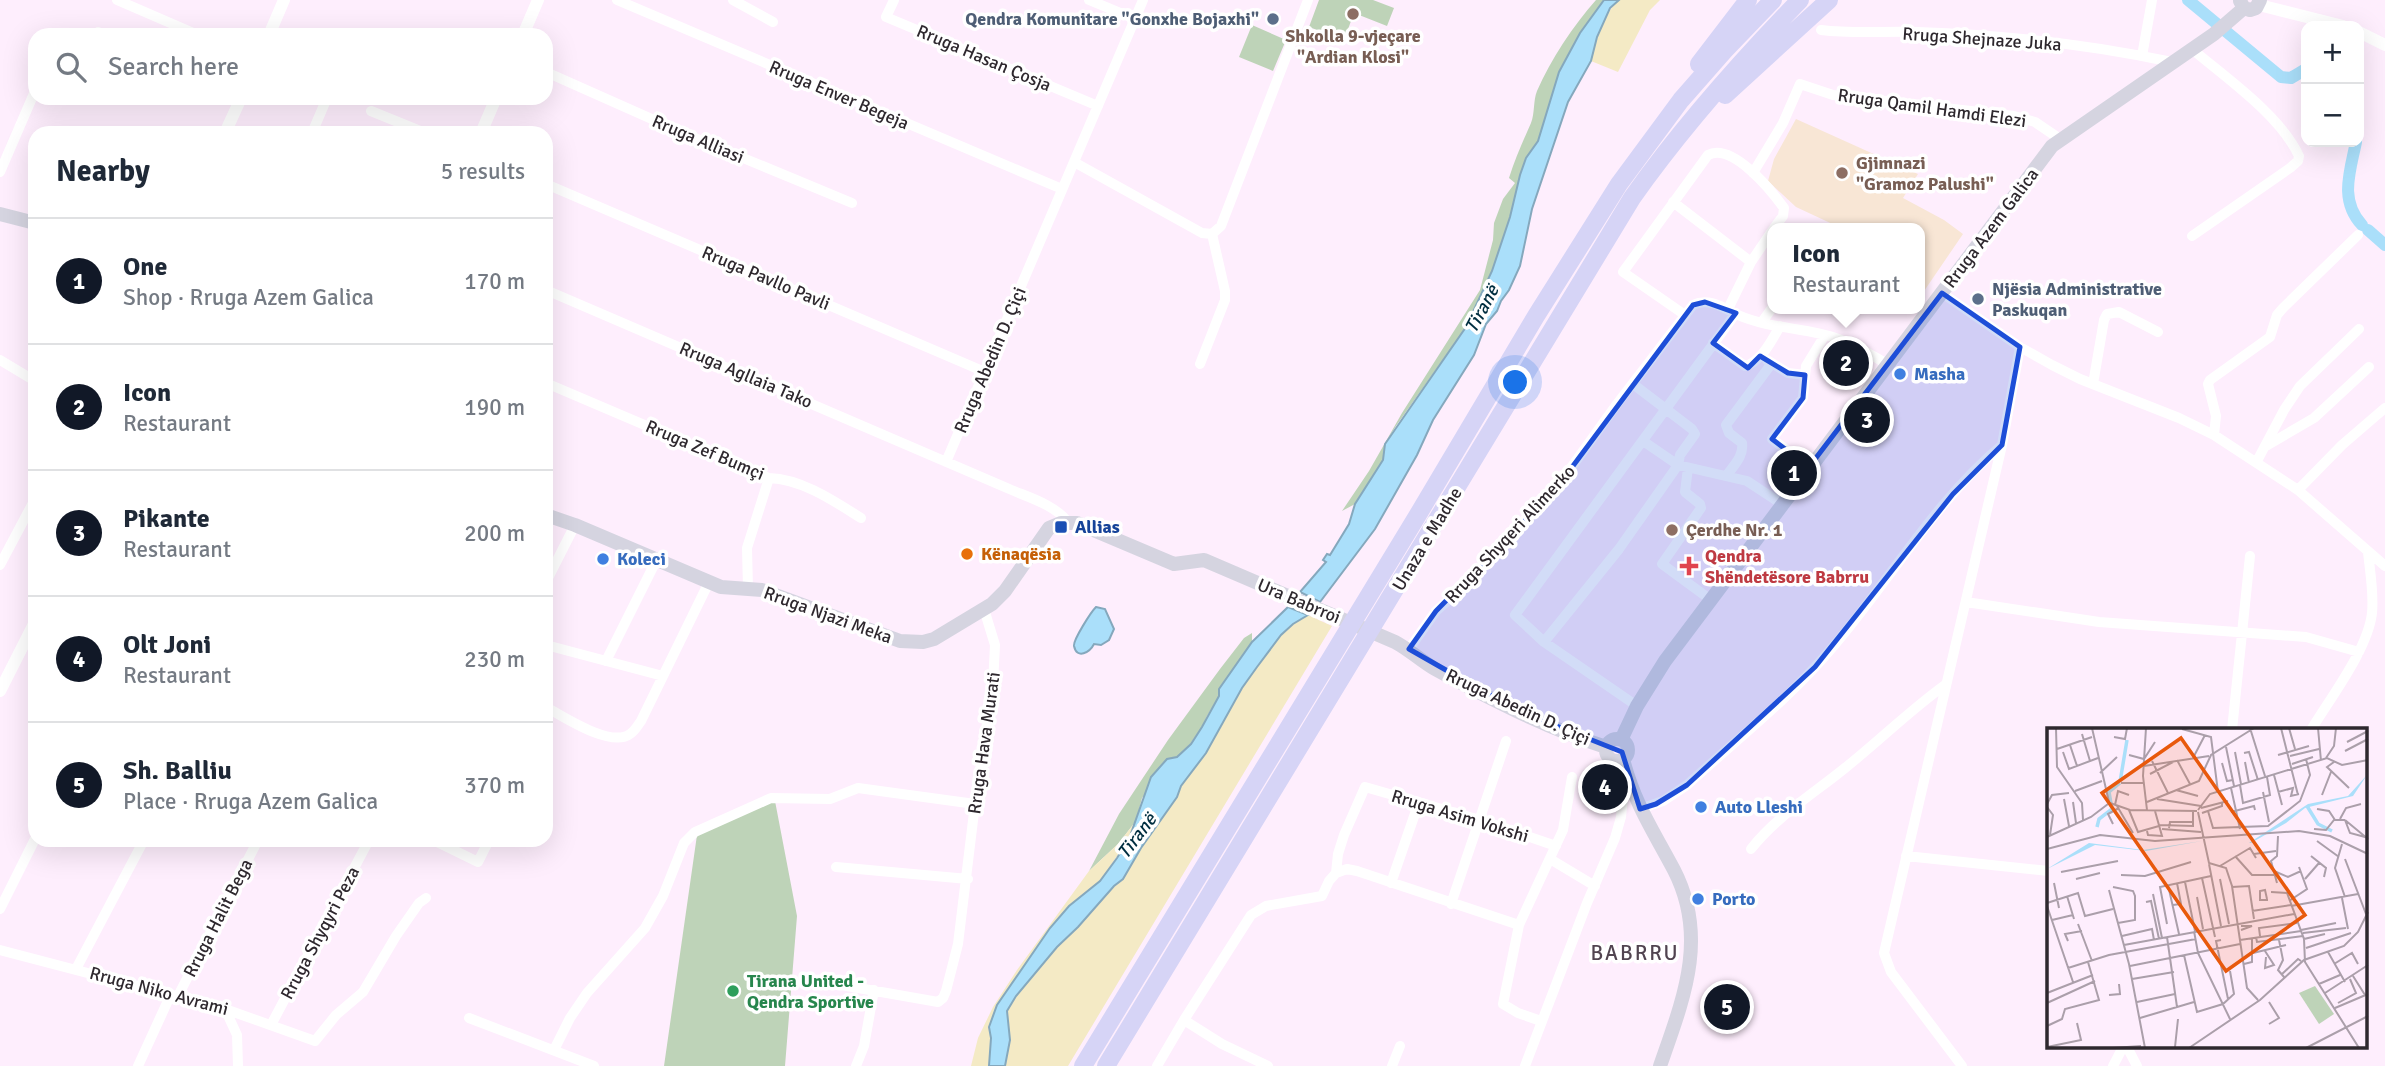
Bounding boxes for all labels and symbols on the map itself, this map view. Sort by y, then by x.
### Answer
marker: Shkolla 9-vjeçare "Ardian Klosi" [1345,6,1361,22]
place label: Qendra Komunitare "Gonxhe Bojaxhi" [965,8,1259,30]
marker: Qendra Komunitare "Gonxhe Bojaxhi" [1265,11,1281,27]
street label: Rruga Hasan Çosja [913,20,1055,96]
street label: Rruga Shejnaze Juka [1902,22,2062,56]
place label: Shkolla 9-vjeçare "Ardian Klosi" [1285,25,1421,68]
street label: Rruga Enver Begeja [766,56,912,134]
street label: Rruga Qamil Hamdi Elezi [1836,84,2028,132]
street label: Rruga Alliasi [649,110,747,168]
place label: Gjimnazi "Gramoz Palushi" [1856,152,1994,195]
street label: Rruga Azem Galica [1939,164,2043,292]
marker: Gjimnazi "Gramoz Palushi" [1834,165,1850,181]
street label: Rruga Pavllo Pavli [699,241,833,315]
place label: Njësia Administrative Paskuqan [1992,278,2162,321]
water label: Tiranë [1459,280,1505,337]
street label: Rruga Abedin D. Çiçi [949,284,1031,436]
marker: Njësia Administrative Paskuqan [1970,291,1986,307]
street label: Rruga Agllaia Tako [676,337,816,413]
pin: 2 [1823,337,1869,389]
place label: Masha [1914,363,1965,385]
your location [1498,365,1532,399]
marker: Masha [1892,366,1908,382]
pin: 3 [1844,394,1890,446]
street label: Rruga Zef Bumçi [642,415,768,485]
pin: 1 [1771,447,1817,499]
street label: Rruga Shyqeri Alimerko [1440,460,1580,608]
street label: Unaza e Madhe [1387,483,1467,595]
place label: Allias [1075,516,1120,538]
marker: Allias [1053,519,1069,535]
place label: Çerdhe Nr. 1 [1686,519,1783,541]
marker: Çerdhe Nr. 1 [1664,522,1680,538]
place label: Kënaqësia [981,543,1061,565]
place label: Qendra Shëndetësore Babrru [1705,545,1869,588]
marker: Kënaqësia [959,546,975,562]
place label: Koleci [617,548,666,570]
marker: Koleci [595,551,611,567]
marker: Qendra Shëndetësore Babrru [1679,556,1699,576]
street label: Ura Babrroi [1254,574,1344,628]
street label: Rruga Njazi Meka [761,582,895,648]
street label: Rruga Abedin D. Çiçi [1442,664,1594,750]
street label: Rruga Hava Murati [963,671,1005,815]
inset map [2047,728,2368,1048]
pin: 4 [1582,761,1628,813]
street label: Rruga Asim Vokshi [1389,785,1531,847]
place label: Auto Lleshi [1715,796,1803,818]
marker: Auto Lleshi [1693,799,1709,815]
water label: Tiranë [1112,807,1163,864]
street label: Rruga Halit Bega [179,855,257,981]
street label: Rruga Shyqyri Peza [276,863,364,1003]
place label: Porto [1712,888,1755,910]
marker: Porto [1690,891,1706,907]
district label: BABRRU [1590,940,1680,966]
street label: Rruga Niko Avrami [87,962,231,1020]
place label: Tirana United - Qendra Sportive [747,970,874,1013]
pin: 5 [1704,981,1750,1033]
marker: Tirana United - Qendra Sportive [725,983,741,999]

